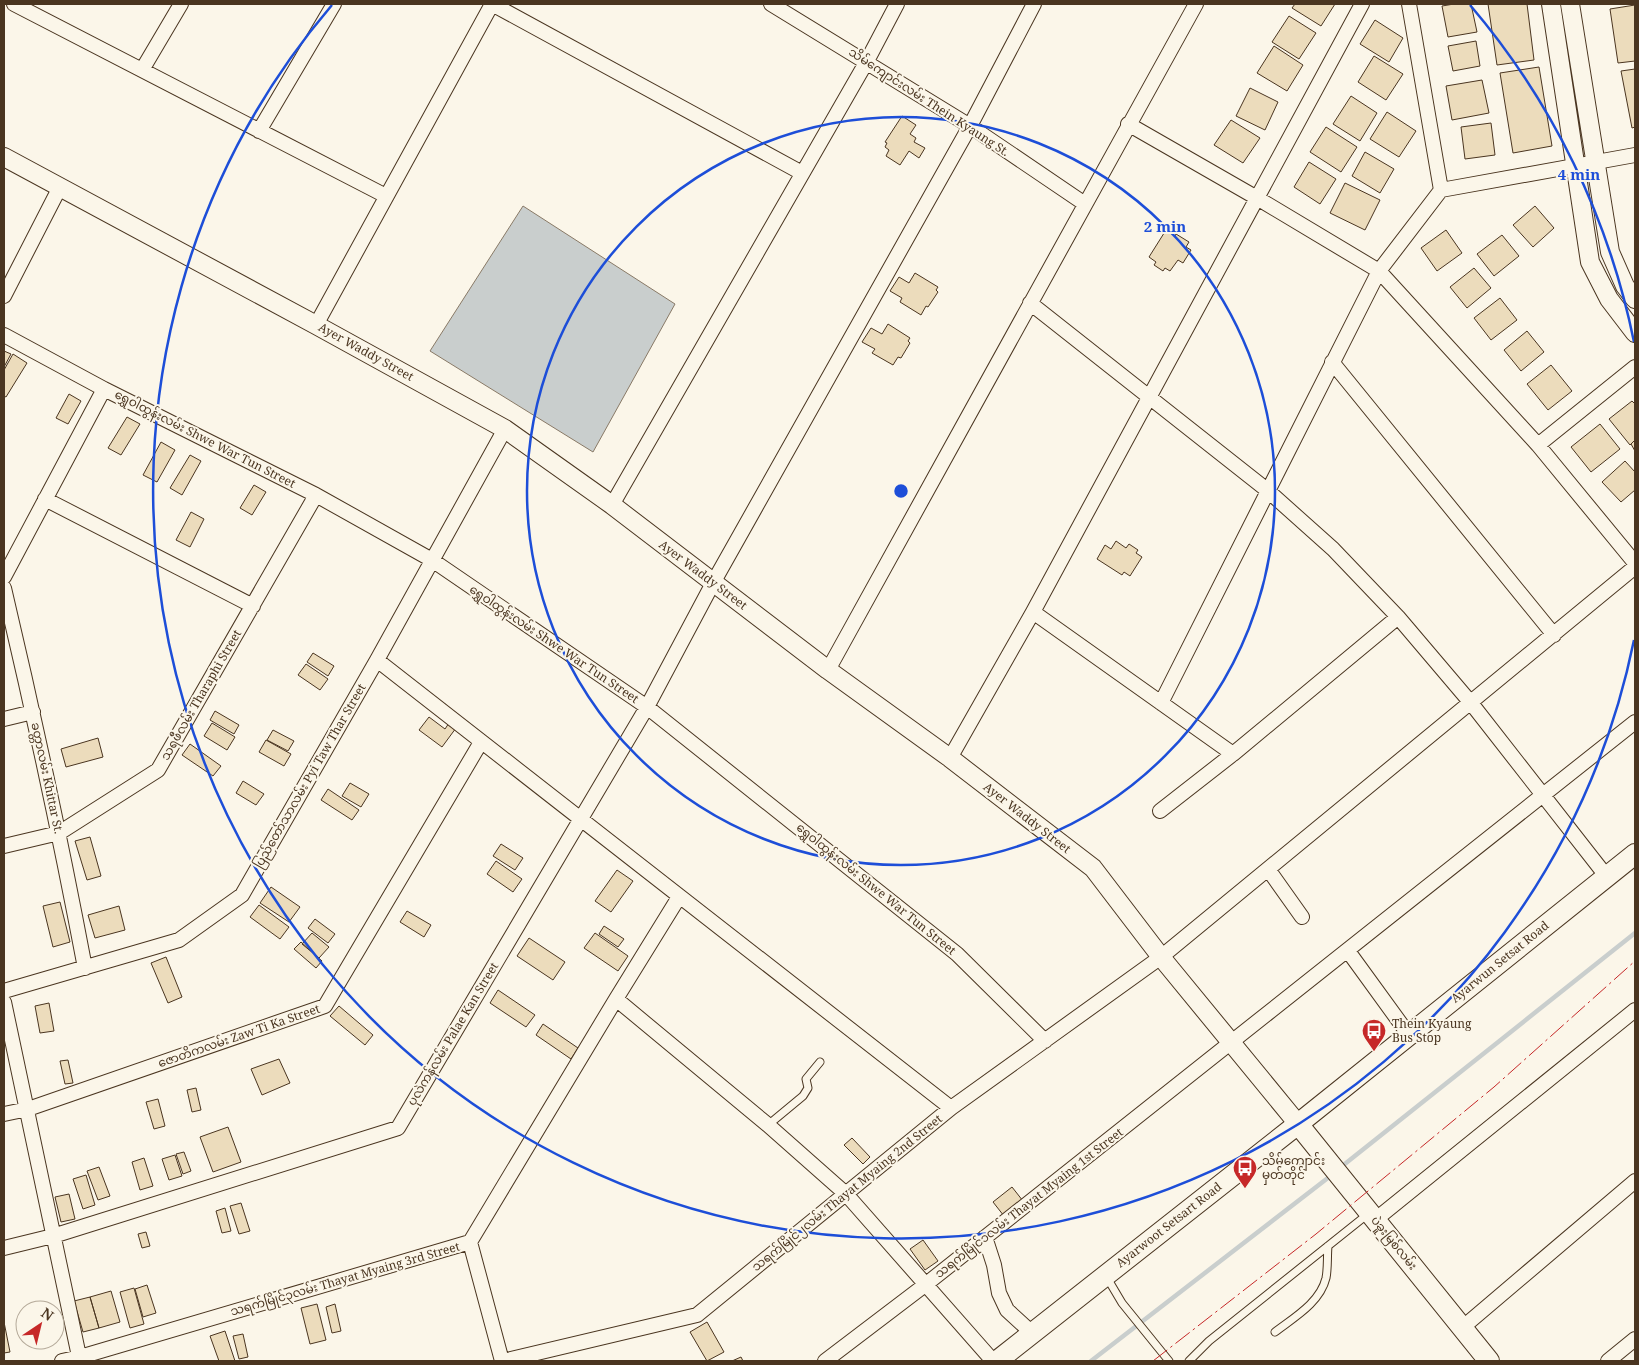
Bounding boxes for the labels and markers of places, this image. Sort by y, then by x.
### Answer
centre of rings [892,482,910,500]
place label: Thein Kyaung Bus Stop [1392,1015,1472,1046]
bus stop icon: Thein Kyaung Bus Stop [1361,1018,1387,1052]
place label: သိမ်ကျောင်း မှတ်တိုင် [1262,1152,1325,1185]
bus stop icon: သိမ်ကျောင်း မှတ်တိုင် [1232,1155,1258,1189]

